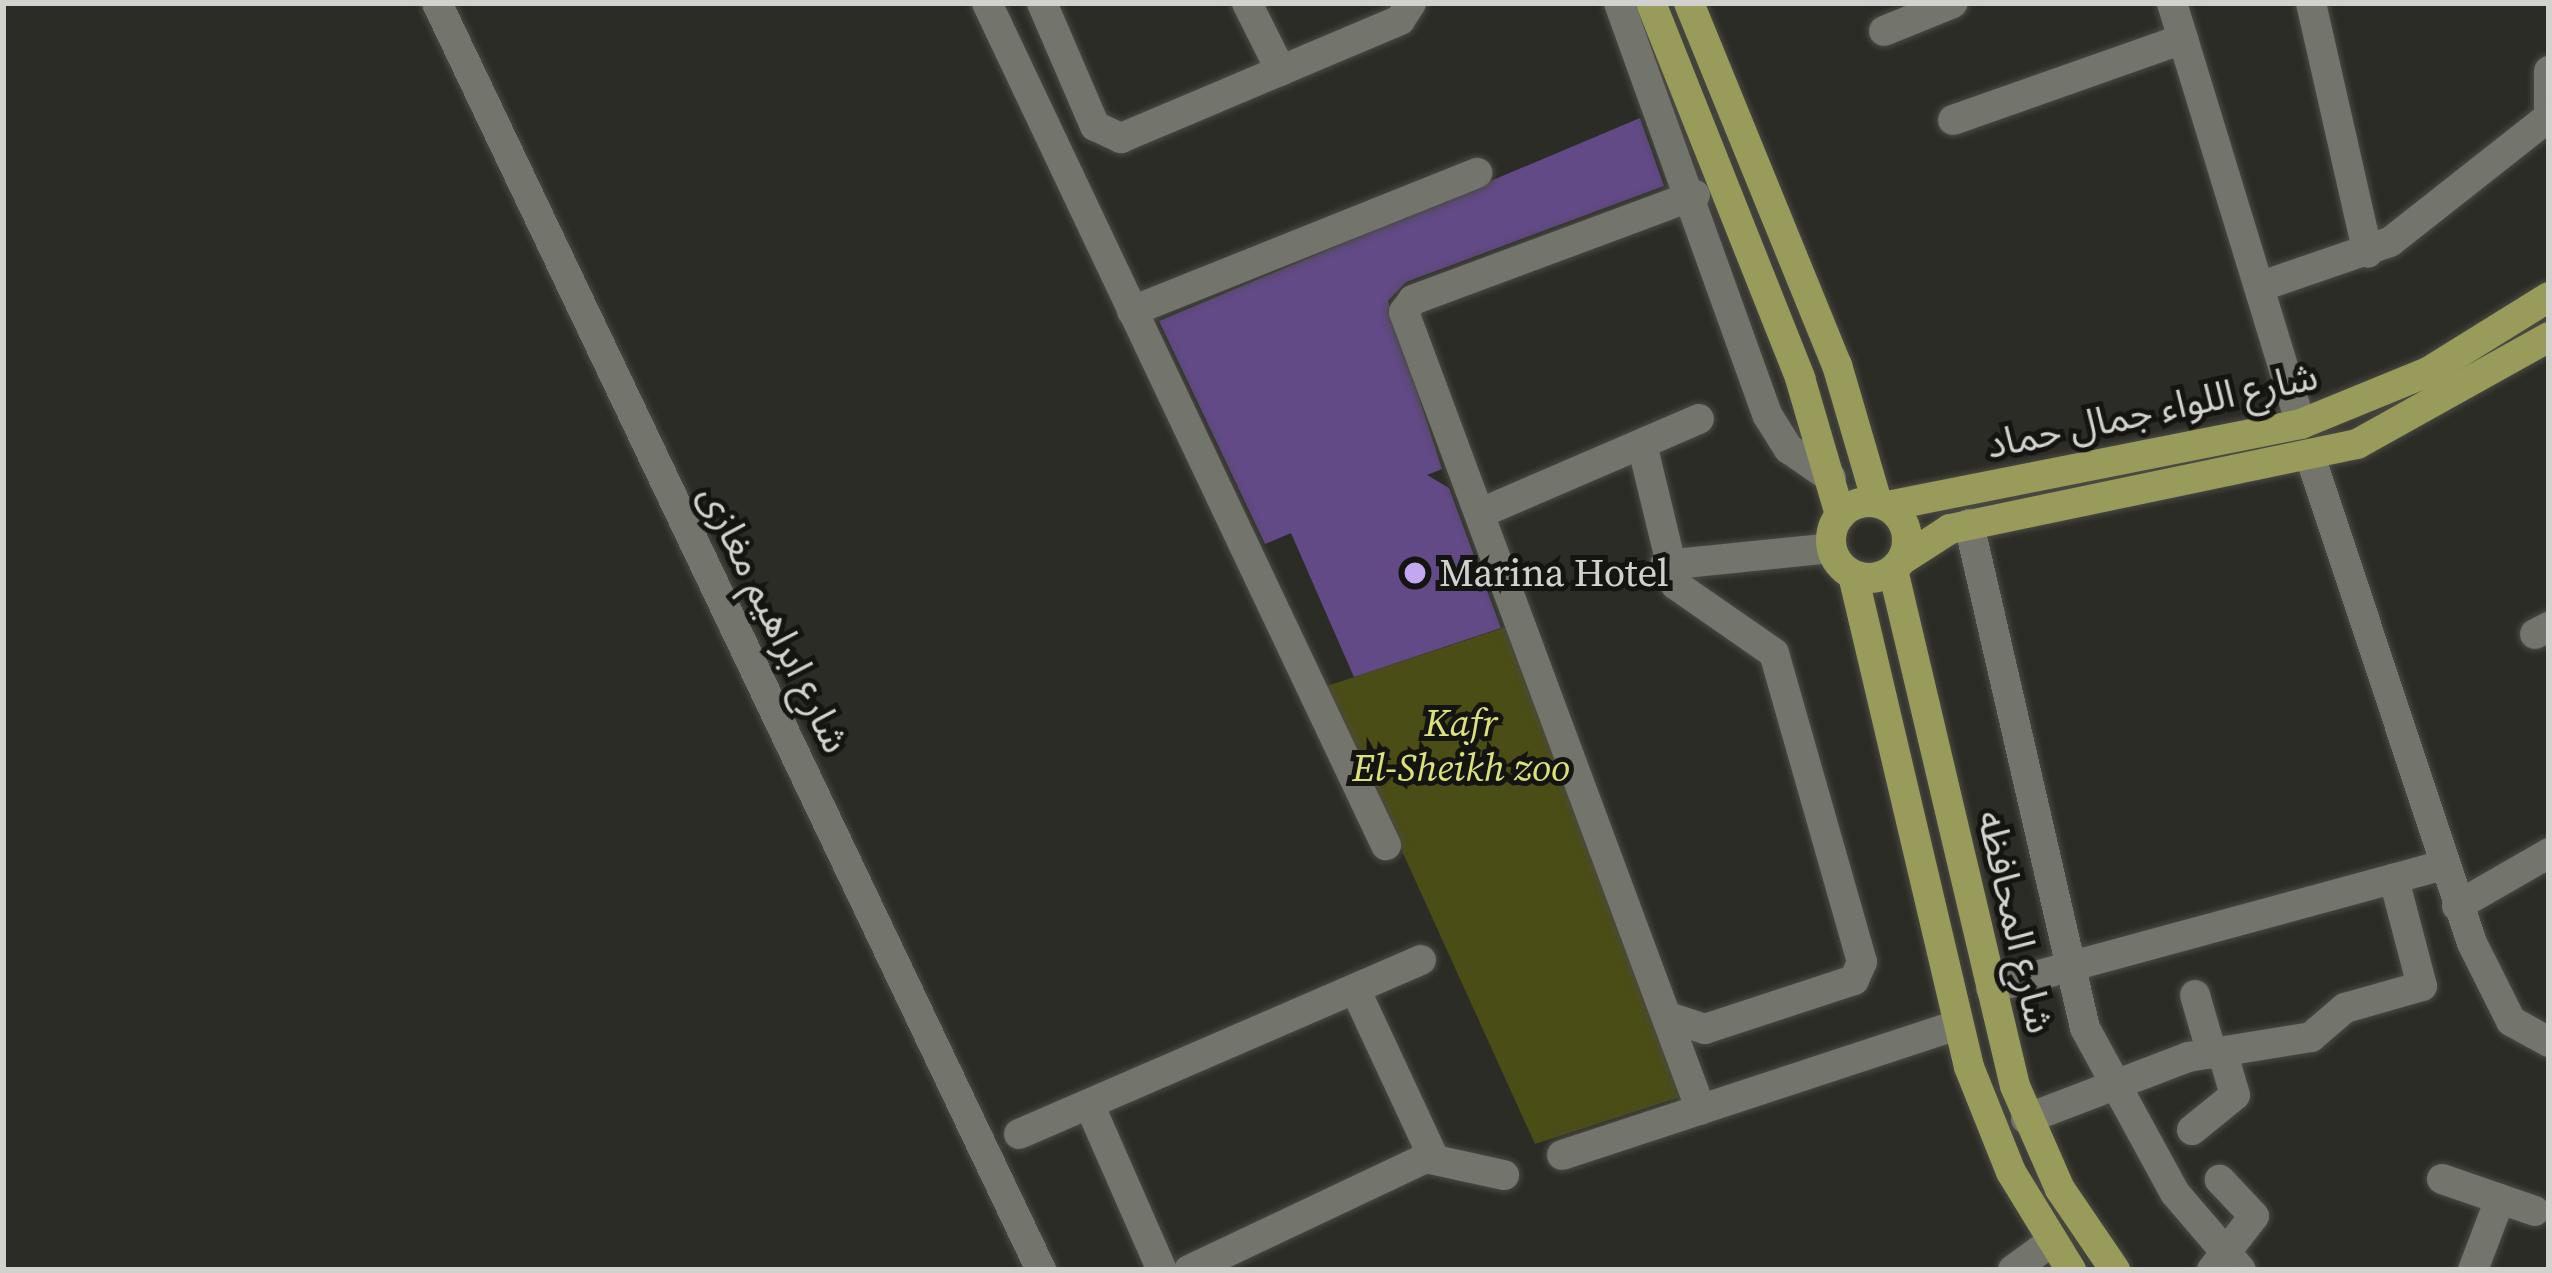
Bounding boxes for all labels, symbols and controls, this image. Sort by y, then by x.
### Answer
street label: شارع اللواء جمال حماد [1982,353,2322,469]
street label: شارع ابراهيم مغازى [689,477,859,761]
place label: Marina Hotel [1439,550,1669,596]
marker: Marina Hotel [1402,560,1428,586]
park label: Kafr El-Sheikh zoo [1352,701,1570,792]
street label: شارع المحافظه [1967,806,2063,1038]

